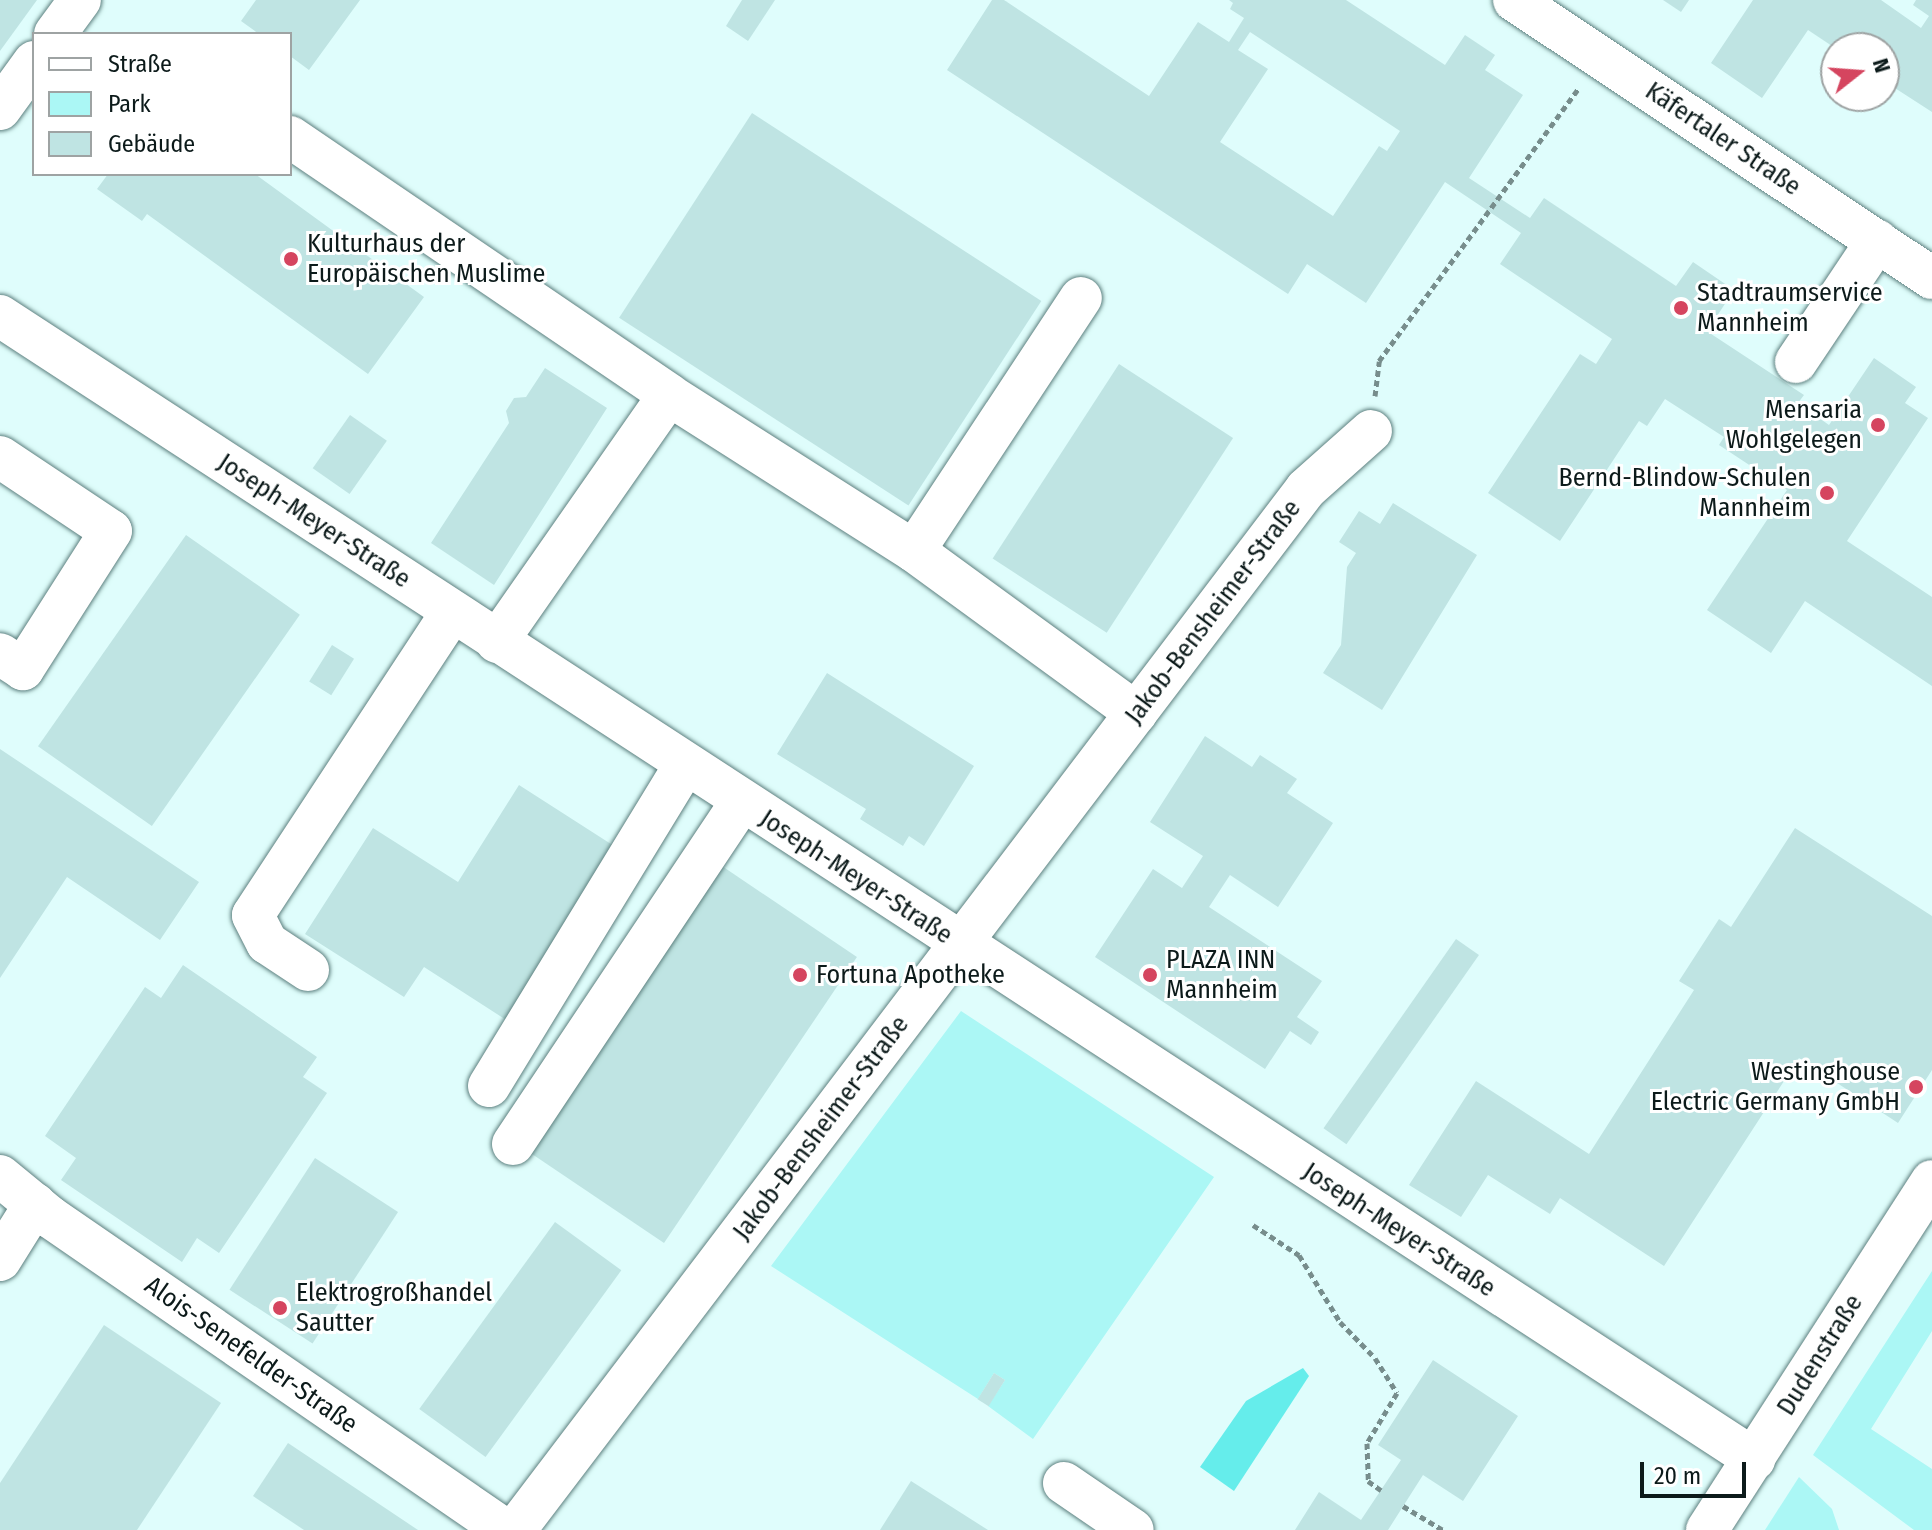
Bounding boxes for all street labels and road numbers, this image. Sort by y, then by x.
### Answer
street label: Käfertaler Straße [1639,76,1807,202]
street label: Joseph-Meyer-Straße [212,447,416,595]
street label: Jakob-Bensheimer-Straße [1119,494,1307,730]
street label: Joseph-Meyer-Straße [754,803,958,951]
street label: Jakob-Bensheimer-Straße [727,1010,915,1246]
street label: Joseph-Meyer-Straße [1297,1156,1501,1304]
street label: Alois-Senefelder-Straße [139,1270,363,1440]
street label: Dudenstraße [1771,1289,1869,1421]

